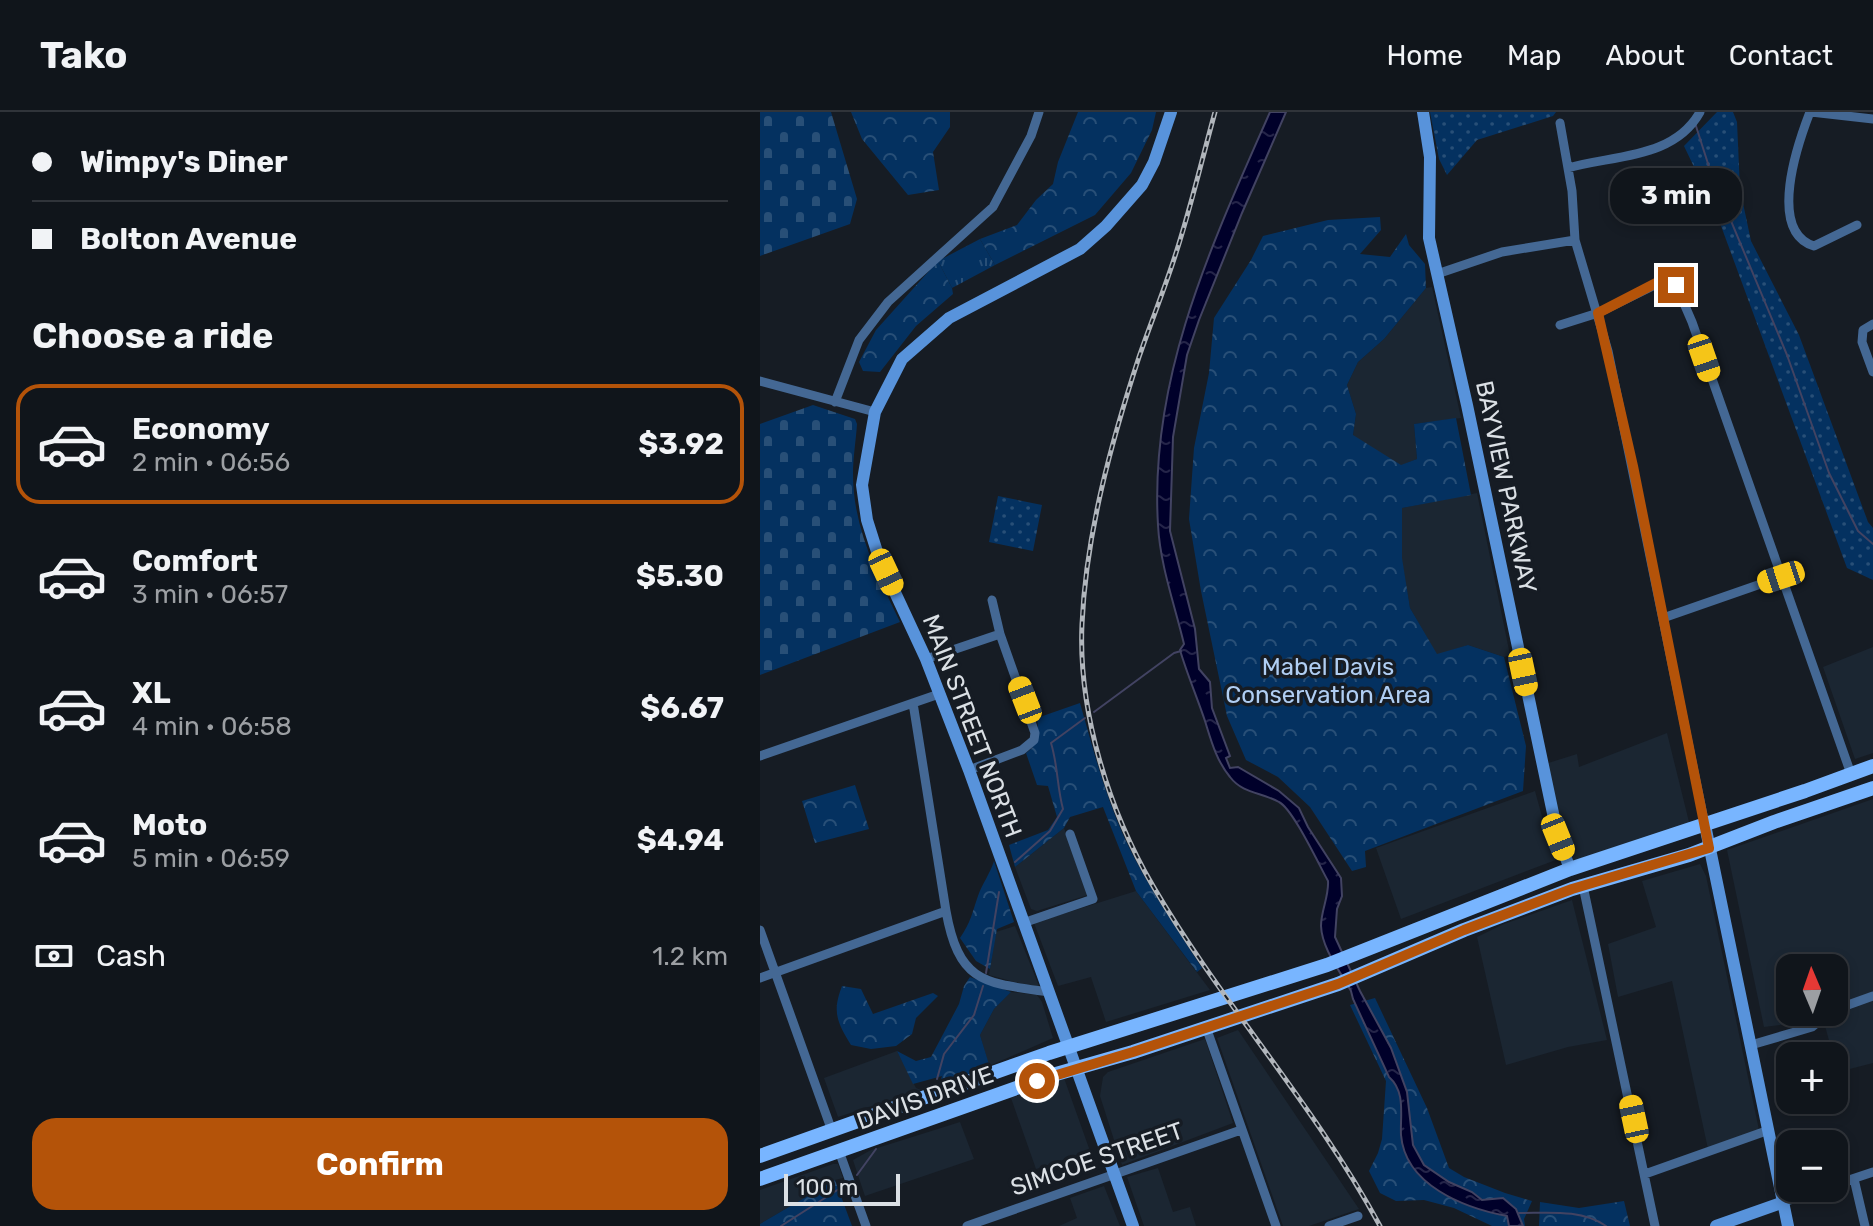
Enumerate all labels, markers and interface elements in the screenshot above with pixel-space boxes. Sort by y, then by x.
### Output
text: Tako [40,32,128,78]
text: Home [1386,39,1463,72]
text: Map [1507,39,1561,72]
text: About [1605,39,1685,72]
text: Contact [1729,39,1833,72]
text: Wimpy's Diner [80,144,288,180]
callout: 3 min [1610,169,1742,225]
text: 3 min [1641,180,1711,211]
text: Bolton Avenue [80,221,297,257]
route end [1658,267,1694,303]
text: Choose a ride [32,314,273,357]
car [1685,331,1723,385]
street label: BAYVIEW PARKWAY [1470,378,1542,596]
icon: car [36,408,108,480]
text: Economy [132,411,270,447]
text: $3.92 [638,426,724,462]
text: 2 min · 06:56 [132,447,290,478]
icon: car [36,540,108,612]
text: Comfort [132,543,258,579]
car [865,545,907,599]
text: $5.30 [636,558,724,594]
car [1754,558,1808,596]
text: 3 min · 06:57 [132,579,288,610]
street label: MAIN STREET NORTH [917,611,1027,841]
car [1506,646,1540,698]
park label: Mabel Davis Conservation Area [1225,653,1431,709]
icon: car [36,672,108,744]
car [1005,673,1045,727]
text: XL [132,675,171,711]
text: $6.67 [640,690,724,726]
text: 4 min · 06:58 [132,711,292,742]
icon: car [36,804,108,876]
text: Moto [132,807,207,843]
car [1538,810,1578,864]
text: $4.94 [637,822,724,858]
text: 5 min · 06:59 [132,843,290,874]
icon: cash [32,934,76,978]
text: Cash [96,938,166,974]
text: 1.2 km [652,941,728,972]
north arrow [1776,954,1848,1026]
map controls [1776,954,1848,1202]
button: + [1776,1042,1848,1114]
street label: DAVIS DRIVE [853,1060,997,1136]
route start [1019,1063,1055,1099]
car [1617,1093,1651,1145]
street label: SIMCOE STREET [1007,1116,1187,1202]
button: Confirm [32,1118,728,1210]
button: − [1776,1130,1848,1202]
scale bar [784,1170,900,1206]
text: 100 m [796,1174,858,1201]

